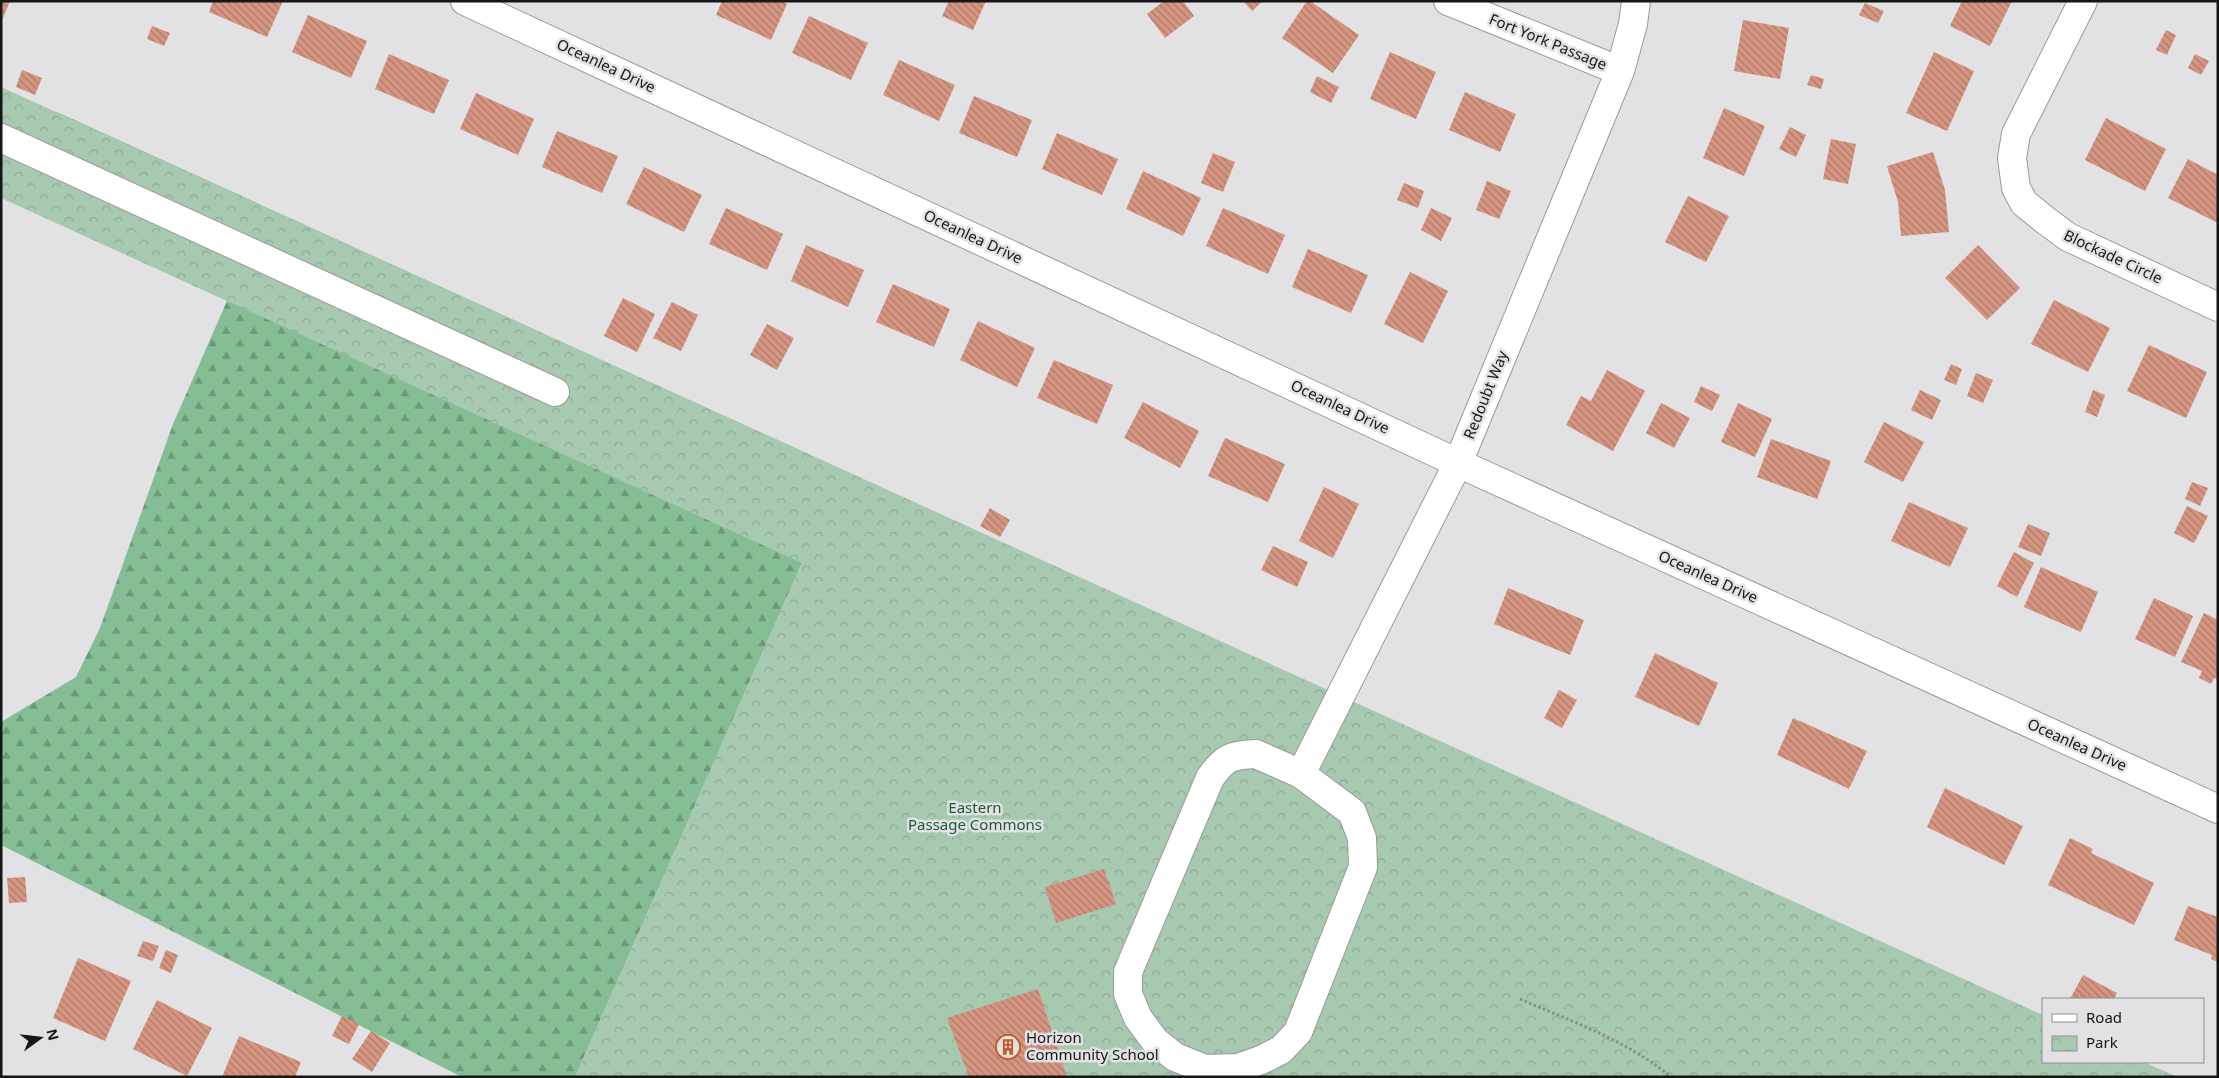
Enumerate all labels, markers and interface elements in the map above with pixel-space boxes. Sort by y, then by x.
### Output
street label: Fort York Passage [1487,8,1610,74]
street label: Oceanlea Drive [554,33,659,97]
street label: Oceanlea Drive [921,204,1026,268]
street label: Blockade Circle [2061,224,2166,288]
street label: Redoubt Way [1458,347,1512,442]
street label: Oceanlea Drive [1288,374,1393,438]
street label: Oceanlea Drive [1656,545,1761,607]
street label: Oceanlea Drive [2025,713,2130,775]
park label: Eastern Passage Commons [908,797,1042,834]
legend [2042,998,2204,1063]
text: Road [2086,1007,2122,1027]
north arrow [15,1013,65,1063]
text: N [42,1027,64,1042]
place label: Horizon Community School [1026,1027,1159,1064]
text: Park [2086,1032,2118,1052]
building icon: Horizon Community School [995,1034,1021,1060]

